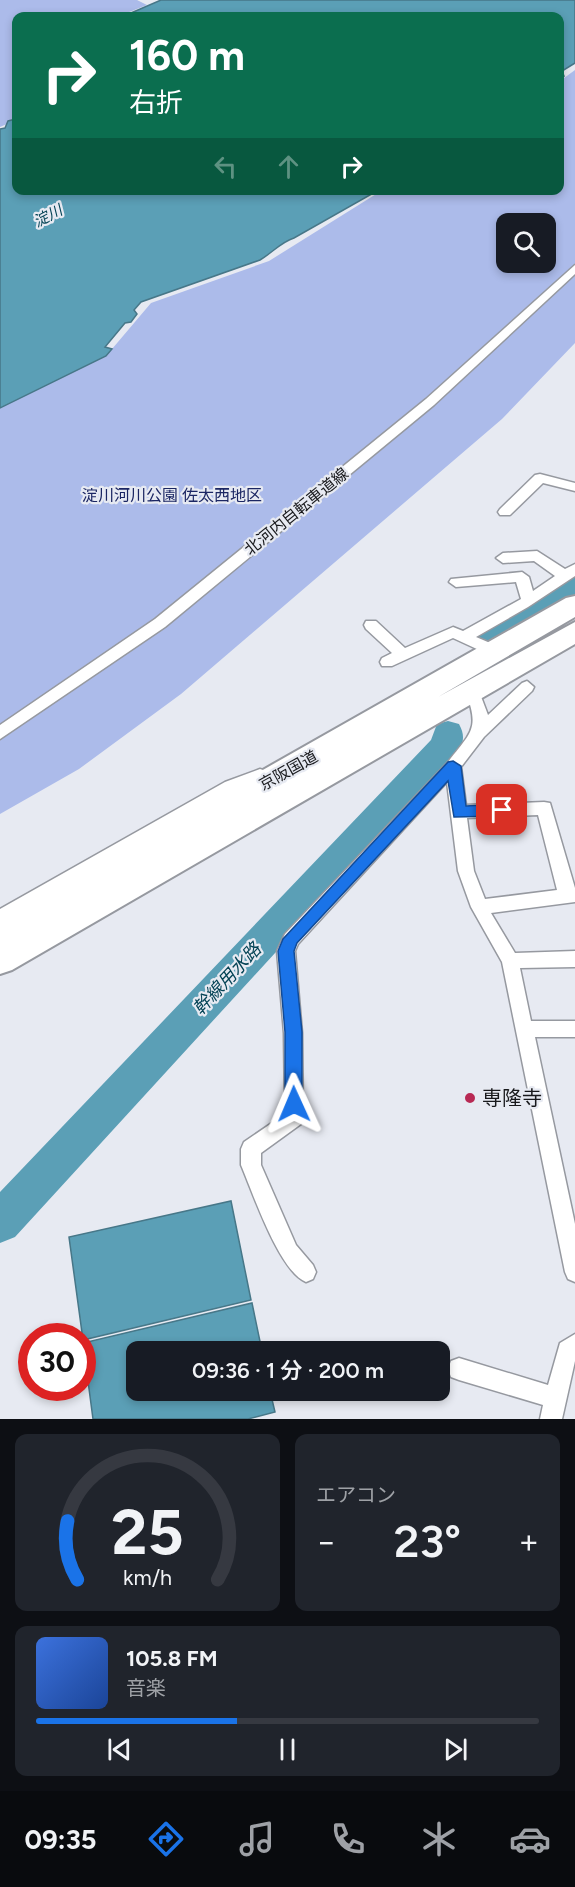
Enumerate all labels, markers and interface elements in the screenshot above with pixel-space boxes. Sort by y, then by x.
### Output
text: 160 m [129,30,245,81]
icon: right [30,36,108,114]
text: 右折 [129,86,183,119]
icon: left [209,150,242,183]
icon: ahead [272,150,305,183]
icon: right [335,150,368,183]
water label: 淀川 [31,200,67,231]
map controls [496,213,556,273]
button: search [496,213,556,273]
street label: 北河内自転車道線 [241,464,352,559]
park label: 淀川河川公園 佐太西地区 [82,486,262,505]
street label: 京阪国道 [256,747,321,794]
pin [476,784,527,835]
icon: arrive [485,793,518,826]
water label: 幹線用水路 [188,937,267,1019]
position arrow [262,1072,326,1136]
place label: 専隆寺 [482,1086,542,1110]
marker: 専隆寺 [463,1091,477,1105]
speed limit sign: 30 [18,1323,96,1401]
text: 09:36 · 1 分 · 200 m [192,1357,384,1384]
text: エアコン [316,1483,396,1507]
text: 25 [111,1495,184,1570]
text: 23° [394,1514,461,1568]
text: − [316,1522,337,1561]
text: + [518,1522,539,1561]
text: km/h [123,1565,172,1590]
text: 105.8 FM [126,1645,218,1672]
text: 音楽 [126,1676,166,1700]
icon: previous [103,1733,136,1766]
icon: pause [271,1733,304,1766]
icon: next [439,1733,472,1766]
icon: directions [145,1818,187,1860]
icon: music [236,1818,278,1860]
icon: phone [327,1818,369,1860]
icon: climate [418,1818,460,1860]
icon: car [509,1818,551,1860]
text: 09:35 [24,1823,96,1856]

